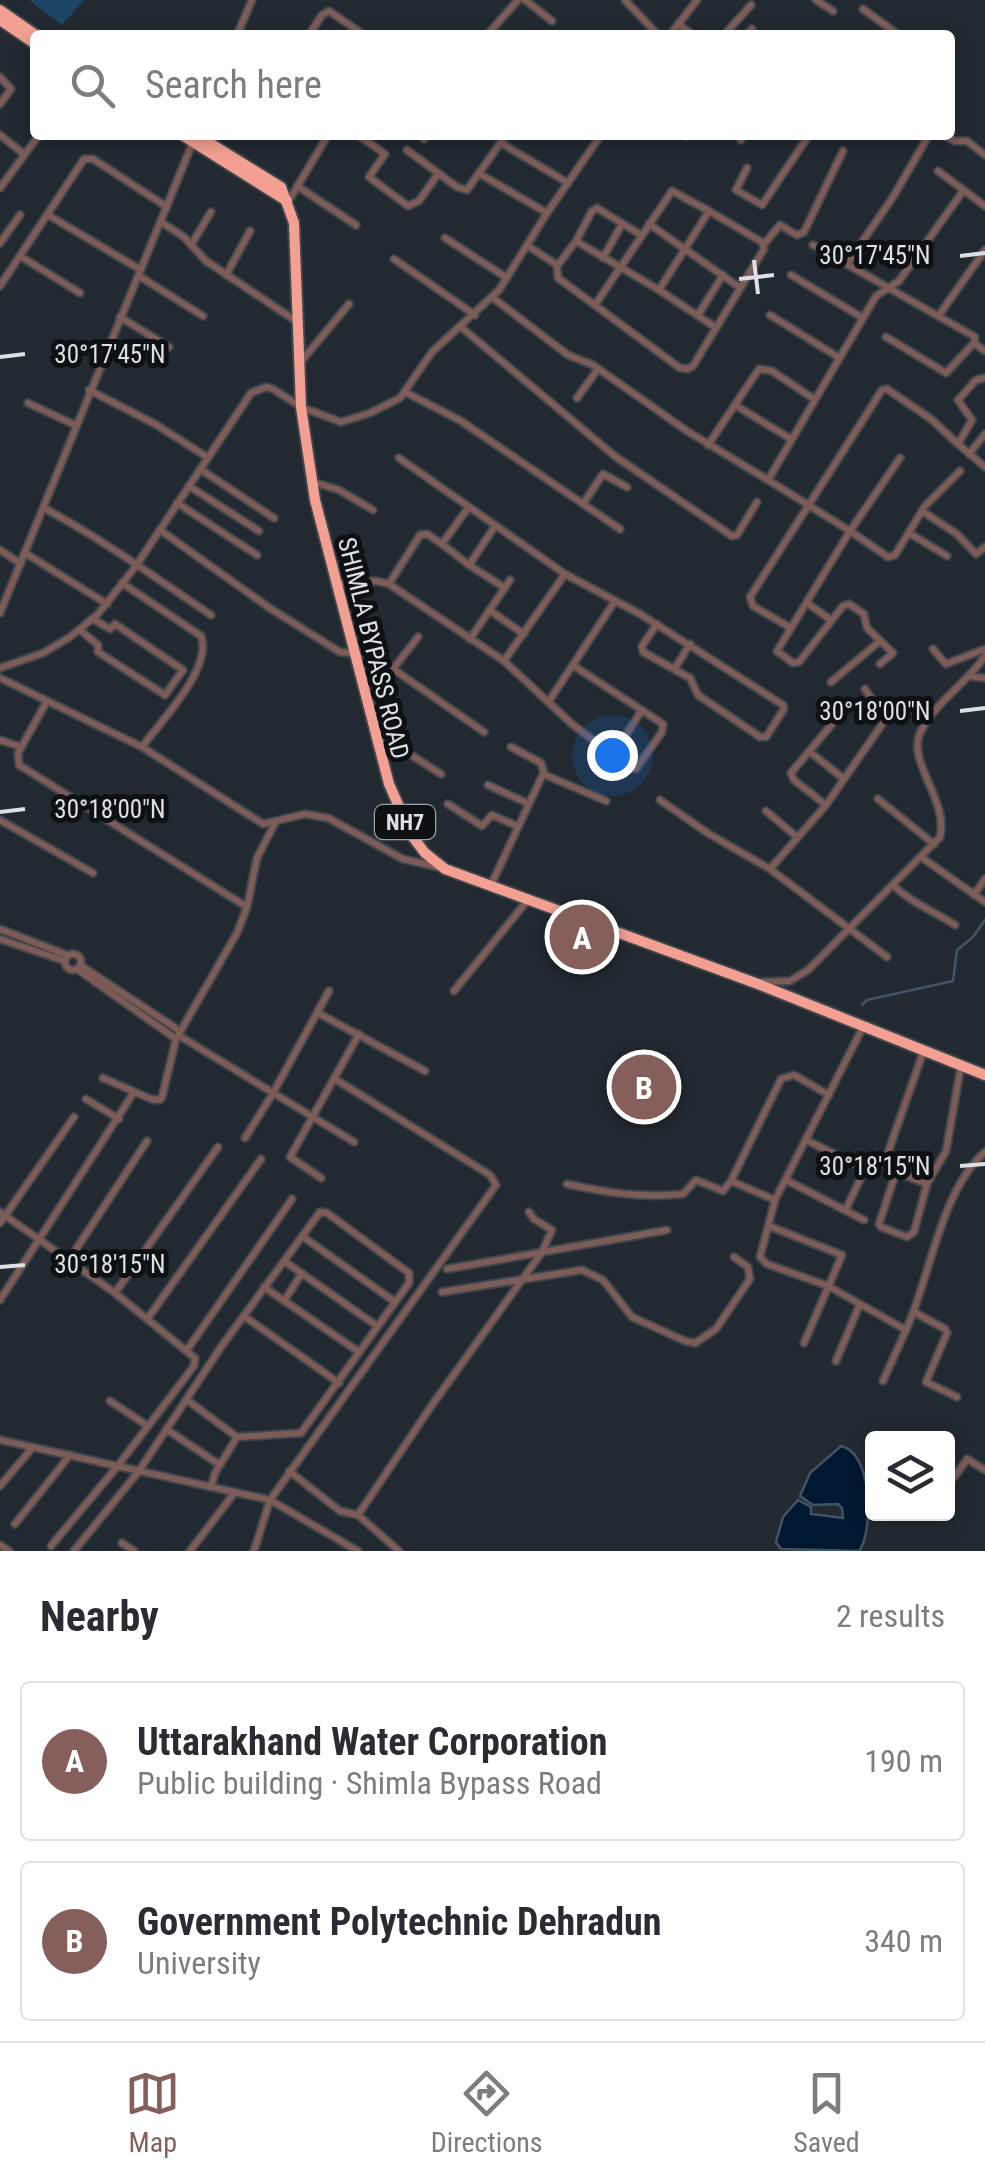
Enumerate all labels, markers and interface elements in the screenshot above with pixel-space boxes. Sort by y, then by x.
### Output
search box [30,30,955,140]
icon: search [65,58,120,113]
text: Search here [145,63,322,107]
text: 30°17'45"N [819,241,931,270]
text: 30°17'45"N [54,340,166,369]
street label: SHIMLA BYPASS ROAD [332,535,415,762]
text: 30°18'00"N [819,697,931,726]
your location [587,730,638,781]
text: 30°18'00"N [54,795,166,824]
road number: NH7 [375,805,435,839]
pin: A [550,900,614,974]
pin: B [612,1050,676,1124]
text: 30°18'15"N [819,1152,931,1181]
text: 30°18'15"N [54,1250,166,1279]
map controls [865,1431,955,1521]
button: layers [865,1431,955,1521]
text: Nearby [40,1592,159,1641]
text: 2 results [836,1597,945,1635]
text: Uttarakhand Water Corporation [137,1720,607,1764]
text: A [65,1742,84,1780]
text: 190 m [864,1742,943,1780]
text: Public building · Shimla Bypass Road [137,1764,602,1802]
text: Government Polytechnic Dehradun [137,1900,661,1944]
text: B [66,1922,83,1960]
text: 340 m [864,1922,943,1960]
text: University [137,1944,261,1982]
tab: Map [125,2066,180,2159]
tab: Directions [431,2066,543,2159]
tab: Saved [793,2066,860,2159]

